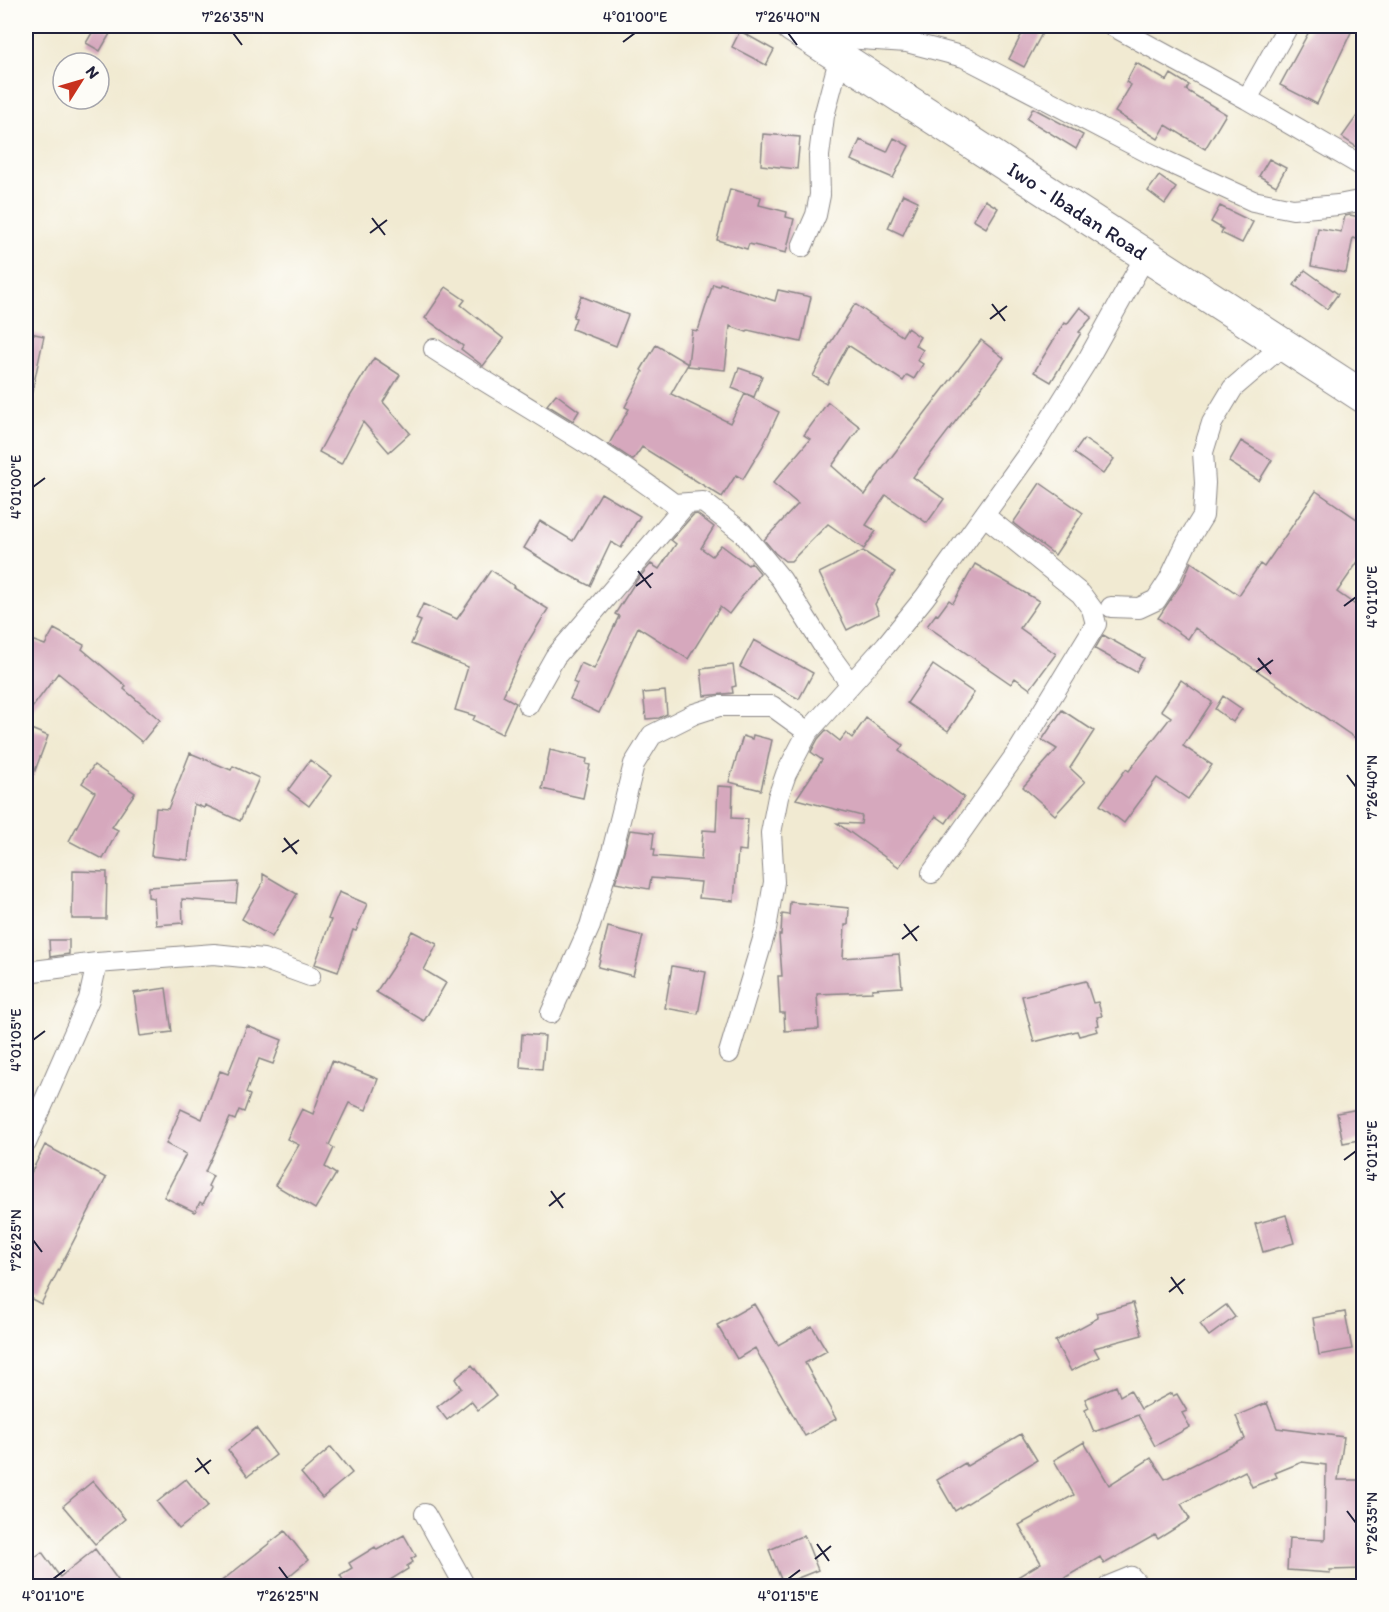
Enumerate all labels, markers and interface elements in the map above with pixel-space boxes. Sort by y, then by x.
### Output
text: 7°26'35"N [202,8,264,26]
text: 4°01'00"E [603,8,667,26]
text: 7°26'40"N [756,8,820,26]
north arrow [51,51,111,111]
text: N [82,62,103,82]
street label: Iwo - Ibadan Road [1003,156,1152,265]
text: 4°01'00"E [7,455,25,519]
text: 4°01'10"E [1363,566,1381,628]
text: 7°26'40"N [1363,755,1381,819]
text: 4°01'05"E [7,1008,25,1072]
text: 4°01'15"E [1363,1120,1381,1182]
text: 7°26'25"N [7,1209,25,1271]
text: 7°26'35"N [1363,1492,1381,1554]
text: 4°01'10"E [22,1587,84,1605]
text: 7°26'25"N [257,1587,319,1605]
text: 4°01'15"E [757,1587,819,1605]

